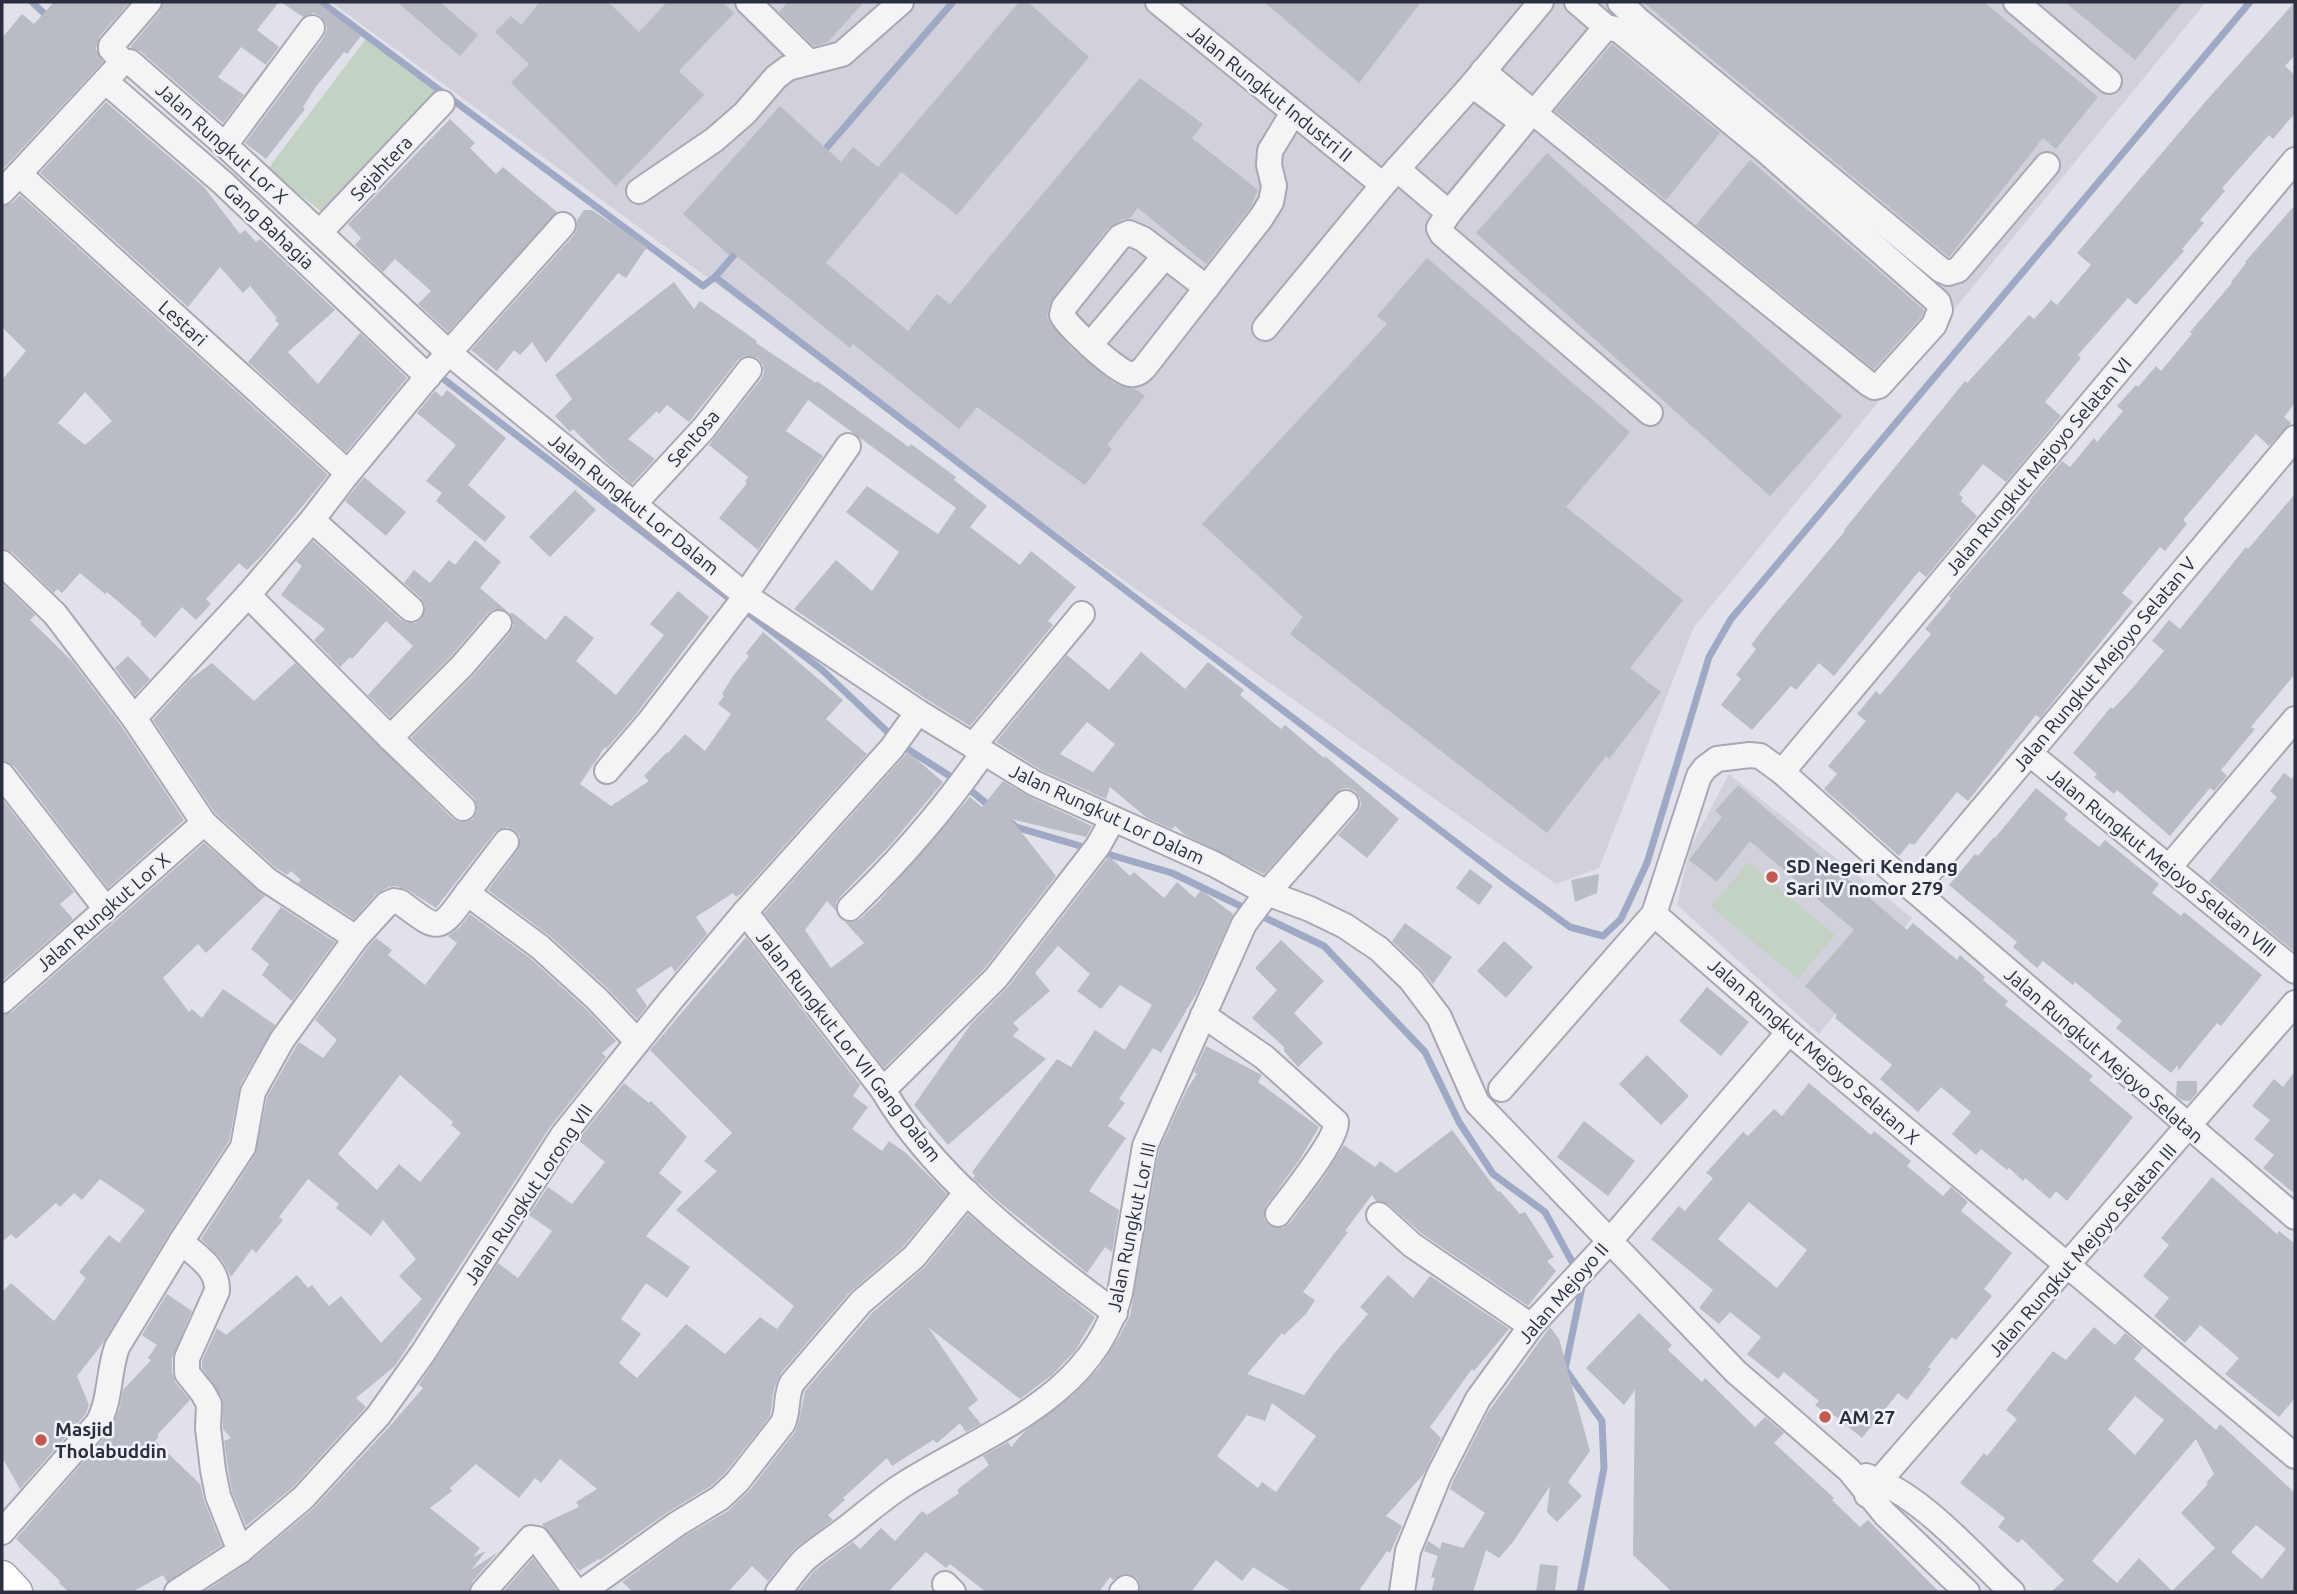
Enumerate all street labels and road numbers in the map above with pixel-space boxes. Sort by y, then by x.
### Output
street label: Jalan Rungkut Industri II [1183,20,1357,166]
street label: Jalan Rungkut Lor X [152,78,293,208]
street label: Sejahtera [345,131,417,205]
street label: Gang Bahagia [219,178,319,274]
street label: Lestari [154,296,212,350]
street label: Jalan Rungkut Mejoyo Selatan VI [1940,353,2136,579]
street label: Sentosa [662,405,724,471]
street label: Jalan Rungkut Lor Dalam [545,429,723,579]
street label: Jalan Rungkut Mejoyo Selatan V [2008,552,2200,776]
street label: Jalan Rungkut Lor Dalam [1006,759,1208,869]
street label: Jalan Rungkut Mejoyo Selatan VIII [2043,763,2281,961]
street label: Jalan Rungkut Lor X [32,848,175,976]
street label: Jalan Rungkut Lor VII Gang Dalam [752,926,946,1166]
street label: Jalan Rungkut Mejoyo Selatan X [1704,953,1924,1149]
street label: Jalan Rungkut Mejoyo Selatan [2000,963,2208,1147]
street label: Jalan Rungkut Lorong VII [459,1100,597,1288]
street label: Jalan Rungkut Mejoyo Selatan III [1983,1139,2181,1361]
street label: Jalan Rungkut Lor III [1102,1140,1160,1314]
street label: Jalan Mejoyo II [1513,1238,1613,1348]

